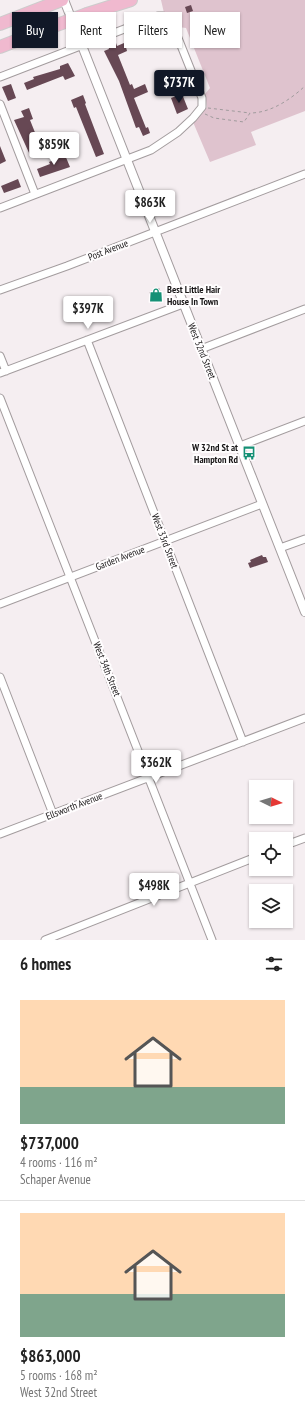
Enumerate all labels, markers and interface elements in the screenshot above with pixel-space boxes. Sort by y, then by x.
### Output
chip: Buy [12,12,58,48]
chip: Rent [66,12,116,48]
chip: Filters [124,12,182,48]
chip: New [190,12,240,48]
pin: $737K [151,70,207,104]
text: $737K [163,74,195,91]
pin: $859K [26,132,82,166]
text: $859K [38,136,70,153]
pin: $863K [122,190,178,224]
text: $863K [134,194,166,211]
street label: Post Avenue [86,236,130,264]
place label: Best Little Hair House In Town [167,283,220,308]
shop icon: Best Little Hair House In Town [148,287,164,303]
pin: $397K [60,296,116,330]
text: $397K [72,300,104,317]
street label: West 32nd Street [185,321,219,381]
place label: W 32nd St at Hampton Rd [191,441,239,466]
bus stop icon: W 32nd St at Hampton Rd [241,445,257,461]
street label: West 33rd Street [149,512,181,570]
street label: Garden Avenue [94,543,146,573]
street label: West 34th Street [90,640,124,698]
pin: $362K [128,750,184,784]
text: $362K [140,754,172,771]
north arrow [249,780,293,824]
map controls [249,780,293,928]
street label: Ellsworth Avenue [44,789,104,823]
button: locate [249,832,293,876]
pin: $498K [126,873,182,907]
text: $498K [138,877,170,894]
button: layers [249,884,293,928]
text: 6 homes [20,953,71,975]
icon: filters [263,953,285,975]
icon: home [117,1026,189,1098]
text: $737,000 [20,1132,79,1154]
text: 4 rooms · 116 m² [20,1154,98,1171]
text: Schaper Avenue [20,1171,91,1188]
icon: home [117,1239,189,1311]
text: $863,000 [20,1345,81,1367]
text: 5 rooms · 168 m² [20,1367,98,1384]
text: West 32nd Street [20,1384,97,1401]

